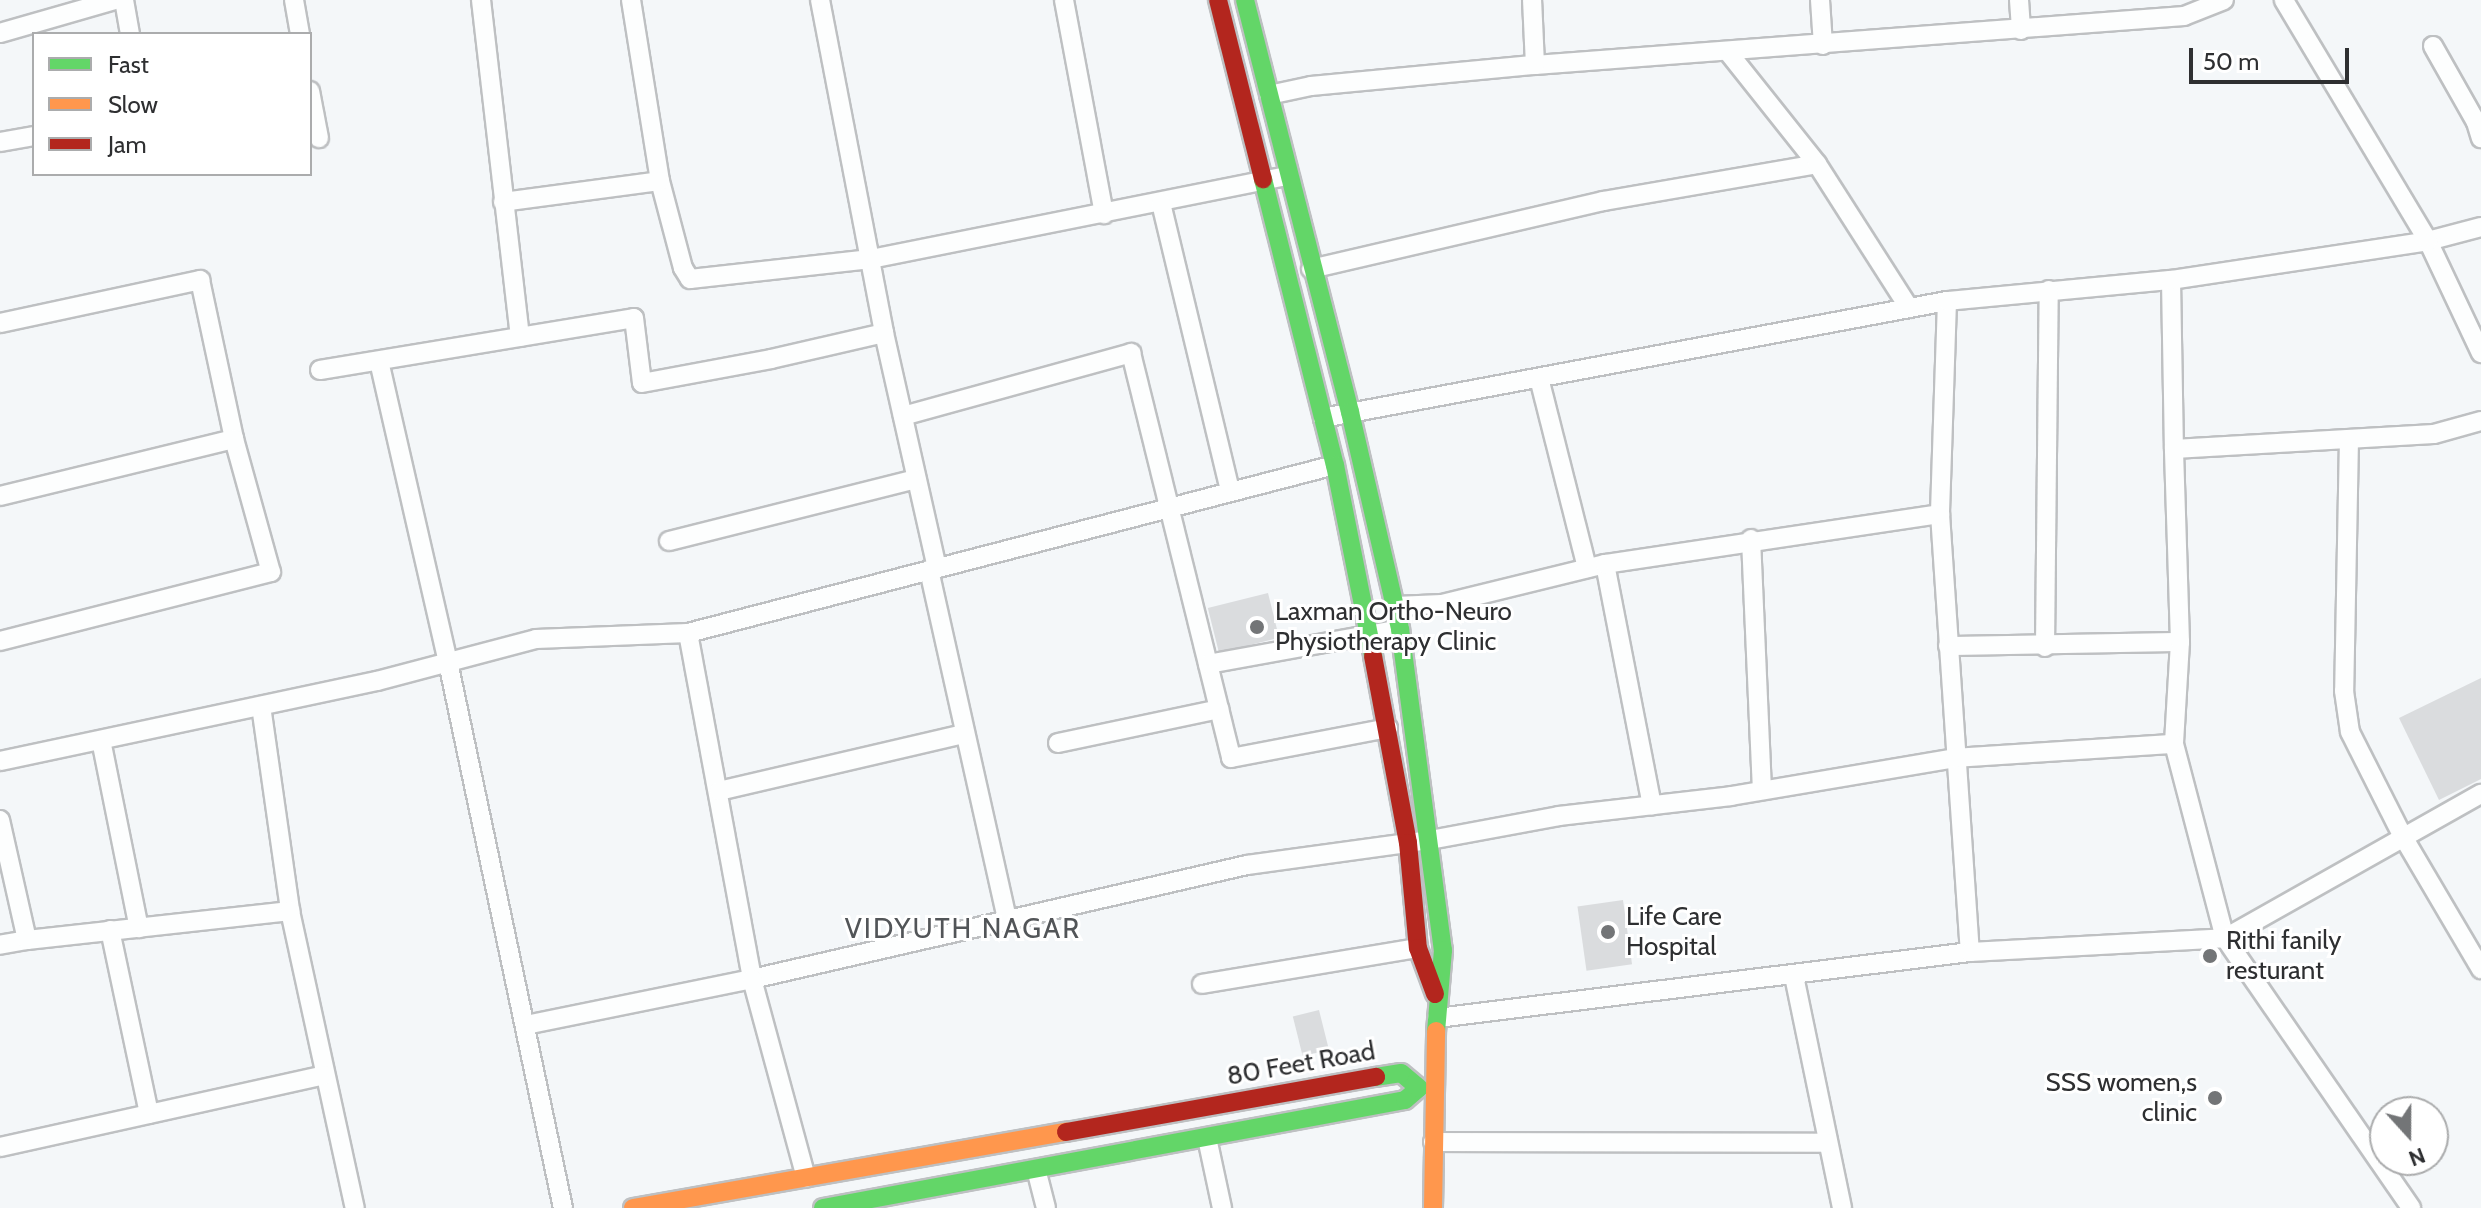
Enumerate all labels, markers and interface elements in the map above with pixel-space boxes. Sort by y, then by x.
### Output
legend [32,32,312,176]
scale bar [2193,32,2353,82]
text: 50 m [2203,47,2259,76]
text: Fast [108,50,149,79]
text: Slow [108,90,158,119]
text: Jam [108,130,146,159]
place label: Laxman Ortho-Neuro Physiotherapy Clinic [1275,596,1512,658]
marker: Laxman Ortho-Neuro Physiotherapy Clinic [1246,616,1268,638]
place label: Life Care Hospital [1626,901,1722,962]
district label: VIDYUTH NAGAR [845,911,1081,945]
marker: Life Care Hospital [1597,921,1619,943]
place label: Rithi fanily resturant [2226,925,2341,986]
marker: Rithi fanily resturant [2201,947,2219,965]
street label: 80 Feet Road [1225,1036,1377,1092]
place label: SSS women,s clinic [2046,1067,2197,1128]
marker: SSS women,s clinic [2204,1087,2226,1109]
north arrow [2369,1096,2449,1176]
text: N [2405,1142,2429,1172]

